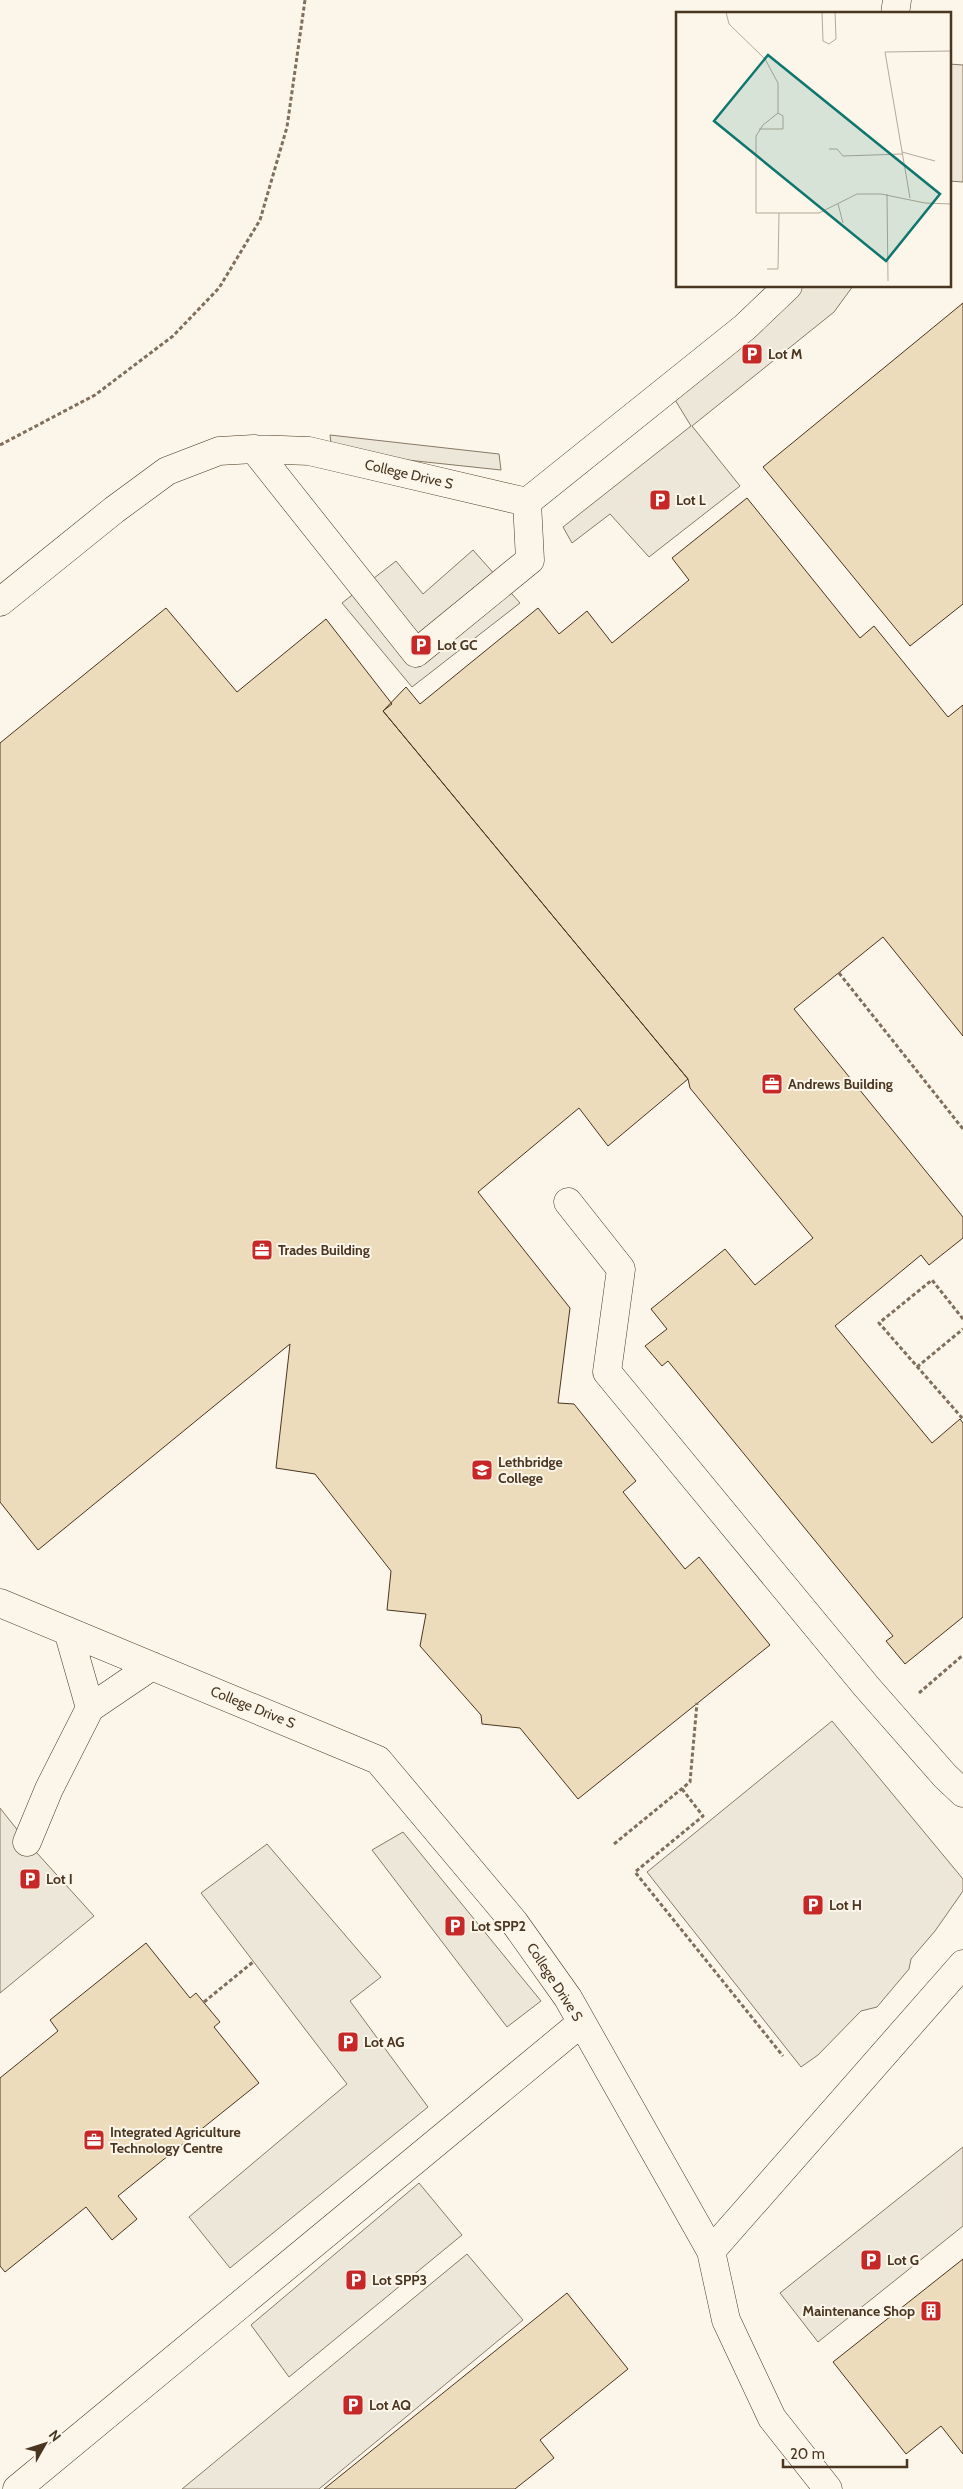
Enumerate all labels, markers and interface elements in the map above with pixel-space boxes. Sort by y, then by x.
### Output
inset map [676,12,950,288]
parking icon: Lot M [740,342,764,366]
place label: Lot M [768,345,803,363]
street label: College Drive S [363,455,455,493]
parking icon: Lot L [648,488,672,512]
place label: Lot L [676,491,706,509]
parking icon: Lot GC [409,633,433,657]
place label: Lot GC [437,636,478,654]
office icon: Andrews Building [760,1072,784,1096]
place label: Andrews Building [788,1075,893,1093]
office icon: Trades Building [250,1238,274,1262]
place label: Trades Building [278,1241,370,1259]
place label: Lethbridge College [498,1453,563,1487]
school or university icon: Lethbridge College [470,1458,494,1482]
street label: College Drive S [208,1682,298,1732]
parking icon: Lot I [18,1867,42,1891]
place label: Lot I [46,1870,73,1888]
parking icon: Lot H [801,1893,825,1917]
place label: Lot H [829,1896,862,1914]
parking icon: Lot SPP2 [443,1914,467,1938]
place label: Lot SPP2 [471,1917,526,1935]
street label: College Drive S [523,1939,587,2025]
parking icon: Lot AG [336,2030,360,2054]
place label: Lot AG [364,2033,405,2051]
place label: Integrated Agriculture Technology Centre [110,2123,241,2157]
office icon: Integrated Agriculture Technology Centre [82,2128,106,2152]
parking icon: Lot G [859,2248,883,2272]
place label: Lot G [887,2251,919,2269]
parking icon: Lot SPP3 [344,2268,368,2292]
place label: Lot SPP3 [372,2271,427,2289]
building icon: Maintenance Shop [919,2299,943,2323]
place label: Maintenance Shop [803,2302,915,2320]
parking icon: Lot AQ [341,2393,365,2417]
place label: Lot AQ [369,2396,411,2414]
north arrow [20,2419,70,2469]
text: N [45,2426,65,2445]
scale bar [783,2436,907,2468]
text: 20 m [790,2445,825,2463]

